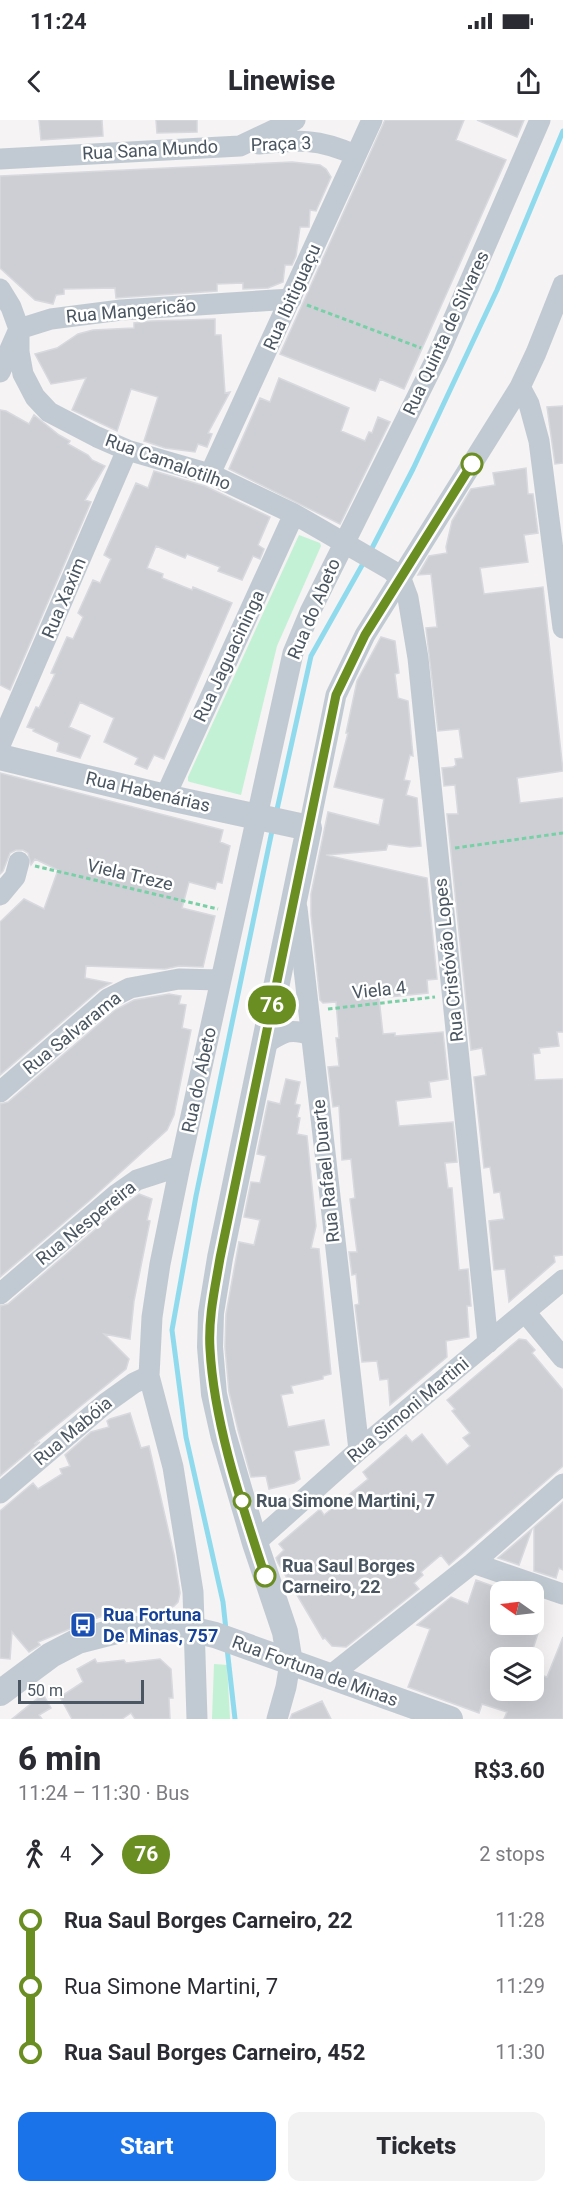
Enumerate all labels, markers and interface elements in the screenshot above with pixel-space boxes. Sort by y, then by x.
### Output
text: 11:24 [30,9,87,34]
icon: back [18,65,51,98]
text: Linewise [228,65,335,97]
icon: share [512,65,545,98]
street label: Praça 3 [250,132,312,155]
street label: Rua Sana Mundo [82,135,218,164]
street label: Rua Ibitiguaçu [259,240,324,353]
street label: Rua Quinta de Silvares [398,247,493,418]
street label: Rua Mangericão [65,294,197,327]
street label: Rua Camalotilho [103,429,234,494]
unlabelled marker [461,453,483,475]
street label: Rua Xaxim [37,554,90,641]
street label: Rua do Abeto [283,555,344,662]
street label: Rua Jaguacininga [189,587,268,725]
street label: Rua Habenárias [84,767,212,816]
street label: Viela Treze [85,854,175,895]
street label: Rua Cristóvão Lopes [429,877,468,1043]
street label: Viela 4 [351,976,407,1003]
line badge: 76 [245,986,299,1024]
street label: Rua Salvarama [19,987,125,1078]
text: 76 [260,993,284,1017]
street label: Rua do Abeto [177,1025,220,1135]
street label: Rua Rafael Duarte [308,1098,343,1244]
street label: Rua Nespereira [32,1176,140,1269]
street label: Rua Simoni Martini [343,1353,473,1466]
street label: Rua Mabóia [29,1392,116,1469]
place label: Rua Simone Martini, 7 [256,1490,435,1511]
marker: Rua Simone Martini, 7 [233,1492,251,1510]
place label: Rua Saul Borges Carneiro, 22 [282,1555,415,1597]
marker: Rua Saul Borges Carneiro, 22 [254,1565,276,1587]
north arrow [490,1581,544,1635]
map controls [490,1581,544,1701]
place label: Rua Fortuna De Minas, 757 [103,1604,218,1646]
bus stop icon: Rua Fortuna De Minas, 757 [68,1610,98,1640]
street label: Rua Fortuna de Minas [229,1631,401,1710]
button: layers [490,1647,544,1701]
scale bar [18,1677,144,1704]
text: 50 m [27,1681,63,1700]
text: 6 min [18,1739,101,1778]
text: R$3.60 [474,1758,545,1783]
text: 11:24 – 11:30 · Bus [18,1781,190,1805]
icon: walk [18,1838,51,1871]
icon: forward [80,1838,113,1871]
text: 4 [60,1842,71,1866]
text: 76 [134,1842,158,1866]
text: 2 stops [479,1842,545,1866]
text: Rua Saul Borges Carneiro, 22 [64,1908,353,1933]
text: 11:28 [495,1908,545,1932]
text: Rua Simone Martini, 7 [64,1974,278,1999]
text: 11:29 [495,1974,545,1998]
text: Rua Saul Borges Carneiro, 452 [64,2040,365,2065]
text: 11:30 [495,2040,545,2064]
button: Start [18,2112,276,2181]
button: Tickets [288,2112,545,2181]

